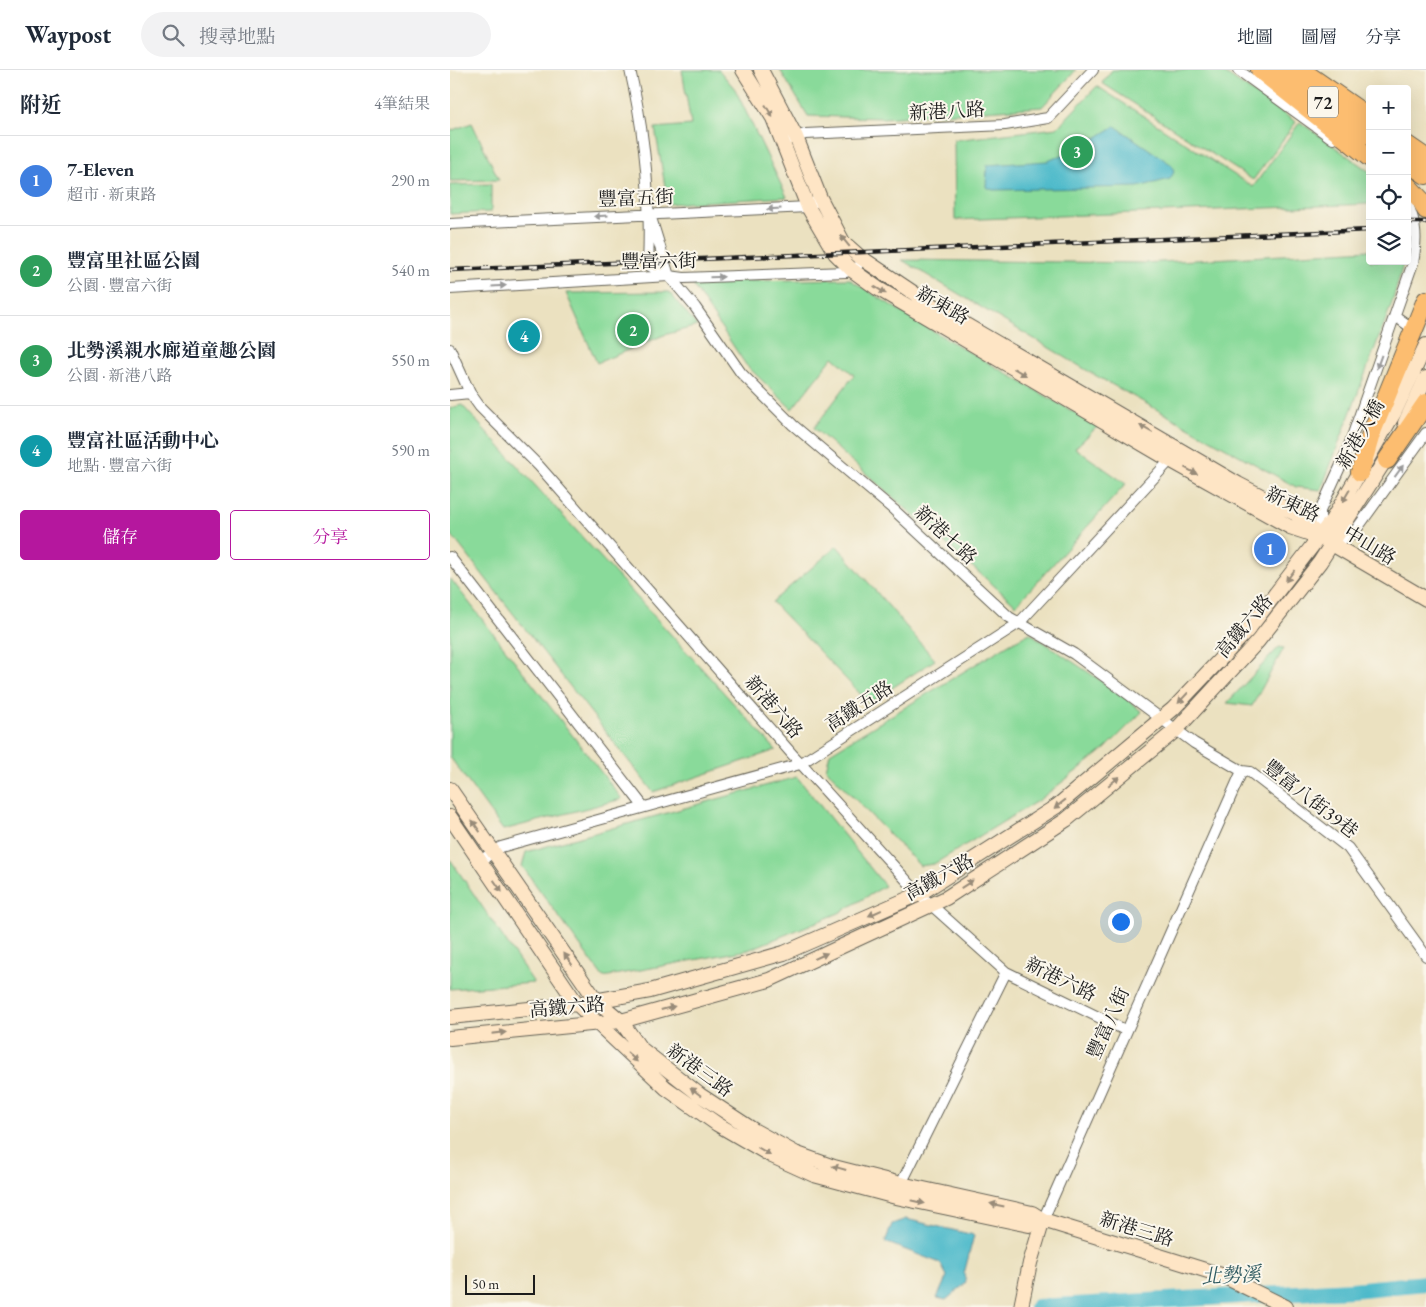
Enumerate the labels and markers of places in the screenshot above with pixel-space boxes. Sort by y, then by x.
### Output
pin: 3 [1061,133,1093,171]
pin: 2 [617,311,649,349]
pin: 4 [508,317,540,355]
pin: 1 [1254,530,1286,568]

